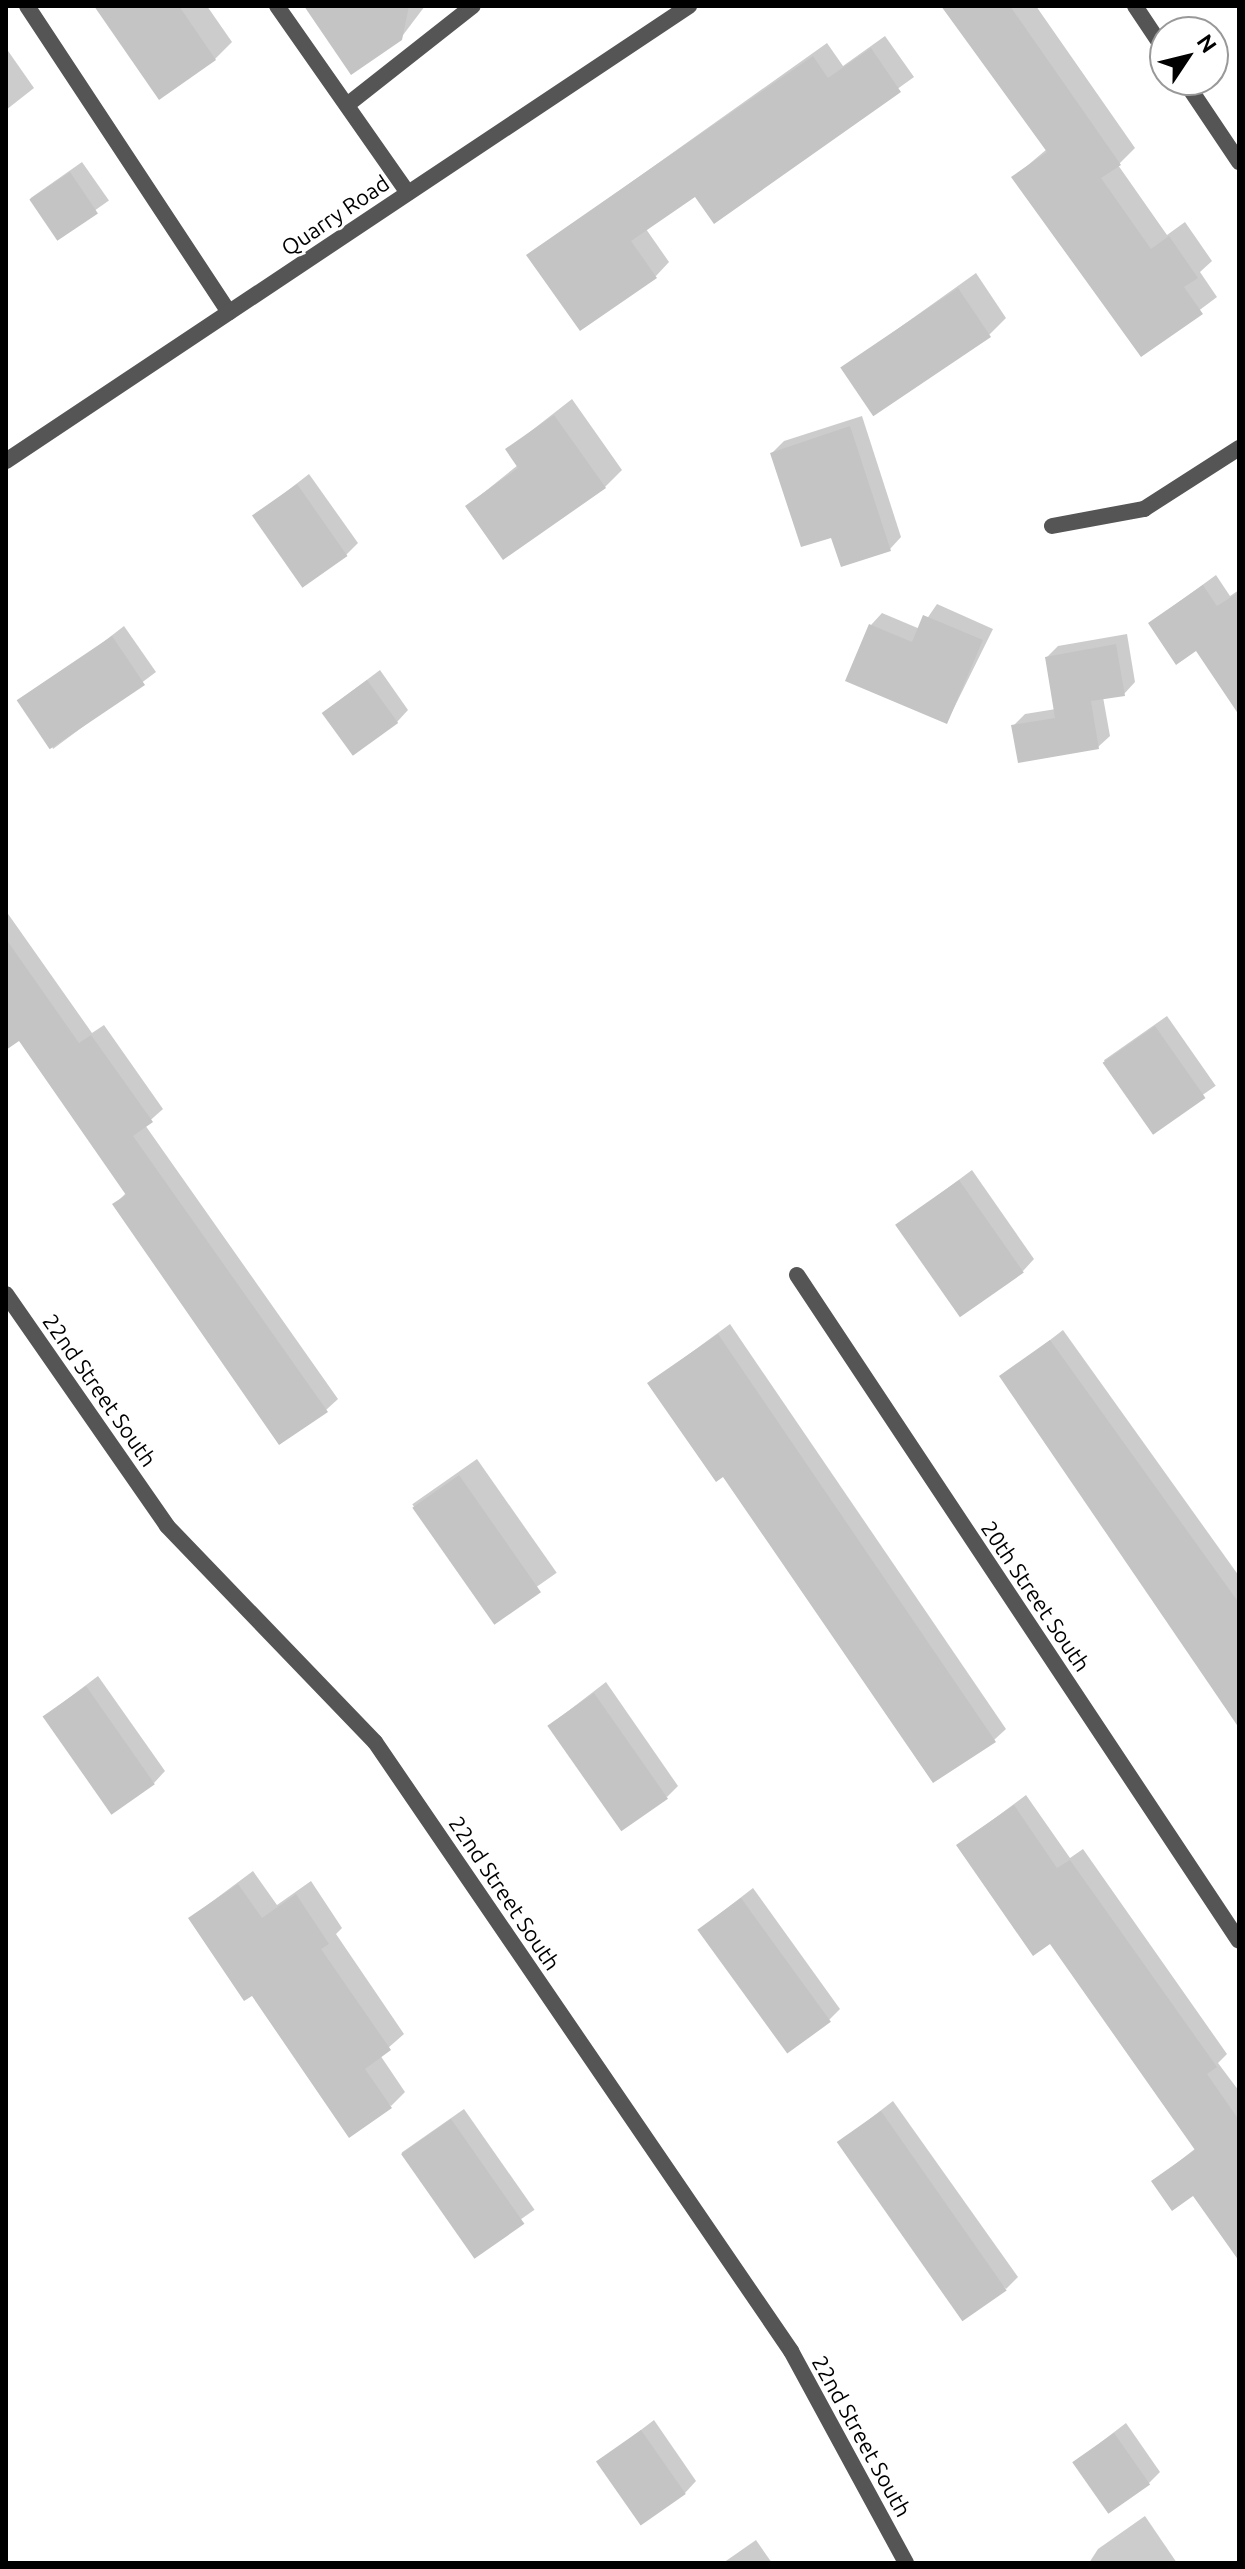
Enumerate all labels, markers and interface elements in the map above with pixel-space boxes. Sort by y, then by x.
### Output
north arrow [1149,16,1229,96]
text: N [1192,29,1222,57]
street label: Quarry Road [276,169,394,261]
street label: 22nd Street South [38,1309,162,1471]
street label: 20th Street South [976,1516,1096,1676]
street label: 22nd Street South [444,1811,566,1975]
street label: 22nd Street South [807,2351,917,2521]

